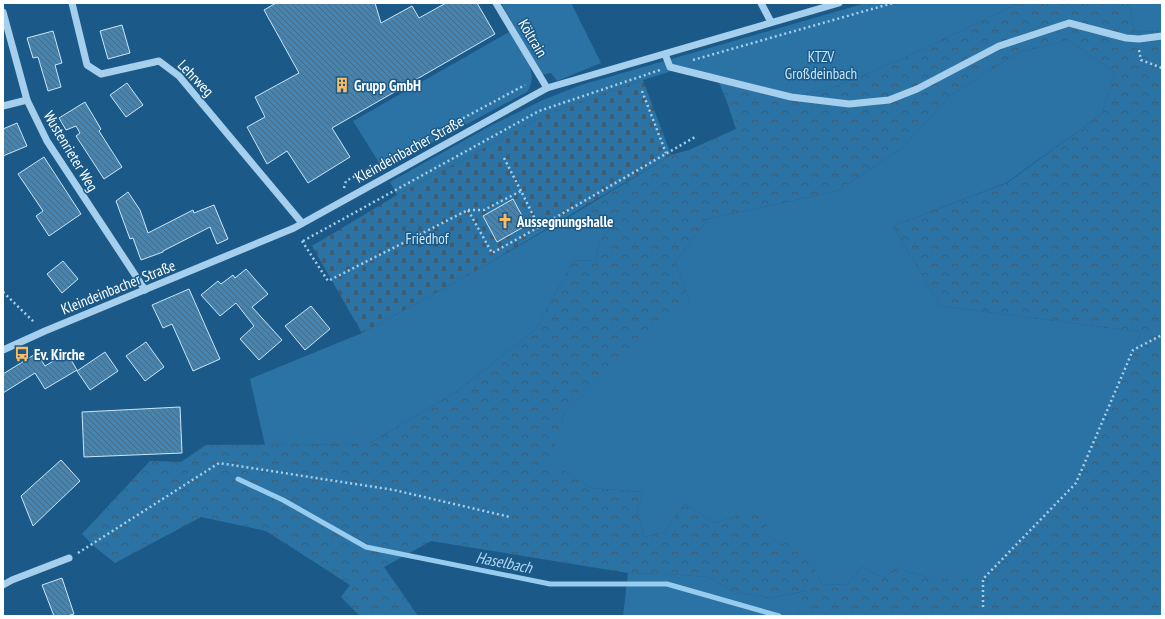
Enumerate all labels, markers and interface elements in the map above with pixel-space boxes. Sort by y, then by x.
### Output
street label: Költrain [514,16,552,60]
park label: KTZV Großdeinbach [785,47,857,83]
street label: Lehrweg [174,56,218,100]
building icon: Grupp GmbH [333,76,351,94]
place label: Grupp GmbH [354,76,421,95]
street label: Wustenrieter Weg [39,107,103,195]
street label: Kleindeinbacher Straße [351,111,467,187]
church icon: Aussegnungshalle [496,212,514,230]
place label: Aussegnungshalle [516,212,613,231]
park label: Friedhof [405,229,450,248]
street label: Kleindeinbacher Straße [58,255,178,319]
bus stop icon: Ev. Kirche [13,345,31,363]
place label: Ev. Kirche [34,345,85,364]
water label: Haselbach [474,547,535,577]

